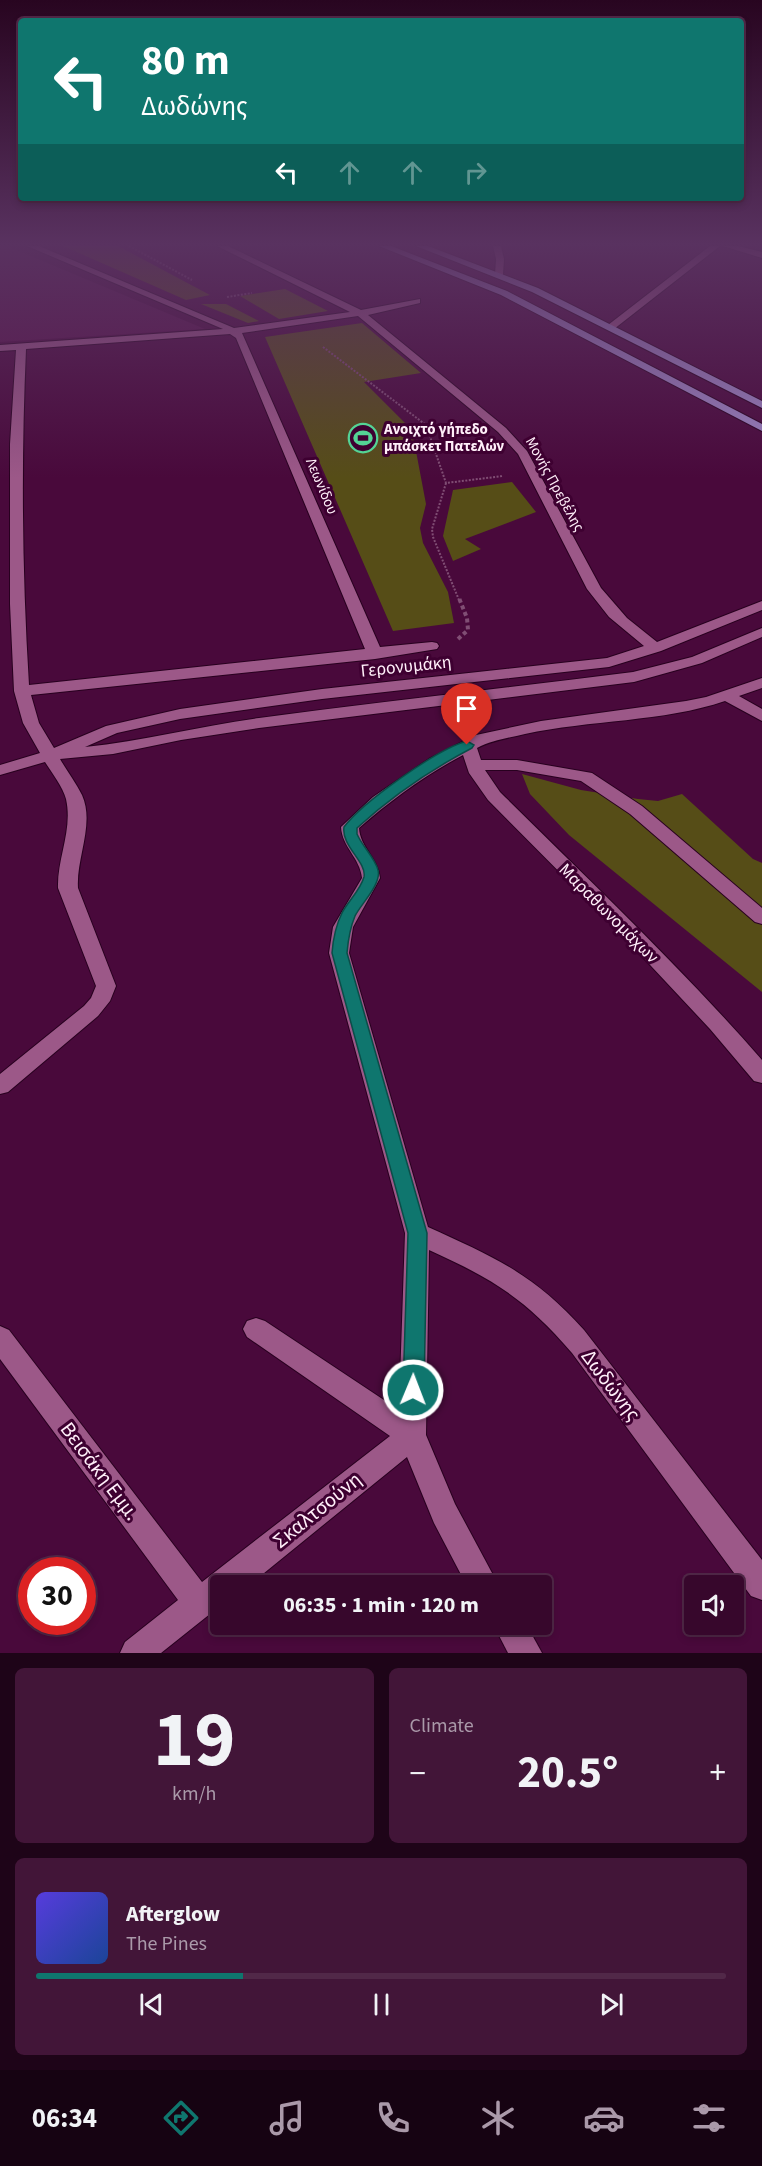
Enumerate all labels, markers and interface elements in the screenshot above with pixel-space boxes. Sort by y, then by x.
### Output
text: 80 m [141,31,230,91]
icon: left [42,42,120,120]
text: Δωδώνης [141,87,248,126]
icon: left [270,156,303,189]
icon: ahead [333,156,366,189]
icon: ahead [396,156,429,189]
icon: right [459,156,492,189]
place label: Ανοιχτό γήπεδο μπάσκετ Πατελών [383,419,504,457]
sports icon: Ανοιχτό γήπεδο μπάσκετ Πατελών [347,422,379,454]
street label: Μονής Πρεβέλης [520,433,589,536]
street label: Λεωνίδου [300,455,343,518]
street label: Γερονυμάκη [359,649,453,684]
pin [441,683,492,745]
icon: arrive [450,692,483,725]
street label: Μαραθωνομάχων [553,858,664,969]
street label: Δωδώνης [574,1343,648,1427]
position arrow [381,1358,445,1422]
street label: Βεισάκη Εμμ. [53,1416,147,1526]
street label: Σκαλτσούνη [266,1465,368,1555]
speed limit sign: 30 [18,1557,96,1635]
map controls [684,1575,744,1635]
button: sound [684,1575,744,1635]
text: 06:35 · 1 min · 120 m [283,1589,479,1621]
text: 19 [153,1685,235,1796]
text: Climate [410,1712,474,1740]
text: 20.5° [517,1741,618,1805]
text: − [410,1750,426,1797]
text: + [710,1750,726,1797]
text: km/h [172,1780,216,1808]
text: Afterglow [126,1898,220,1930]
text: The Pines [126,1930,207,1958]
icon: previous [135,1988,168,2021]
icon: pause [365,1988,398,2021]
icon: next [595,1988,628,2021]
icon: directions [160,2097,202,2139]
icon: music [266,2097,308,2139]
icon: phone [372,2097,414,2139]
icon: climate [477,2097,519,2139]
icon: car [583,2097,625,2139]
icon: filters [688,2097,730,2139]
text: 06:34 [32,2099,97,2138]

